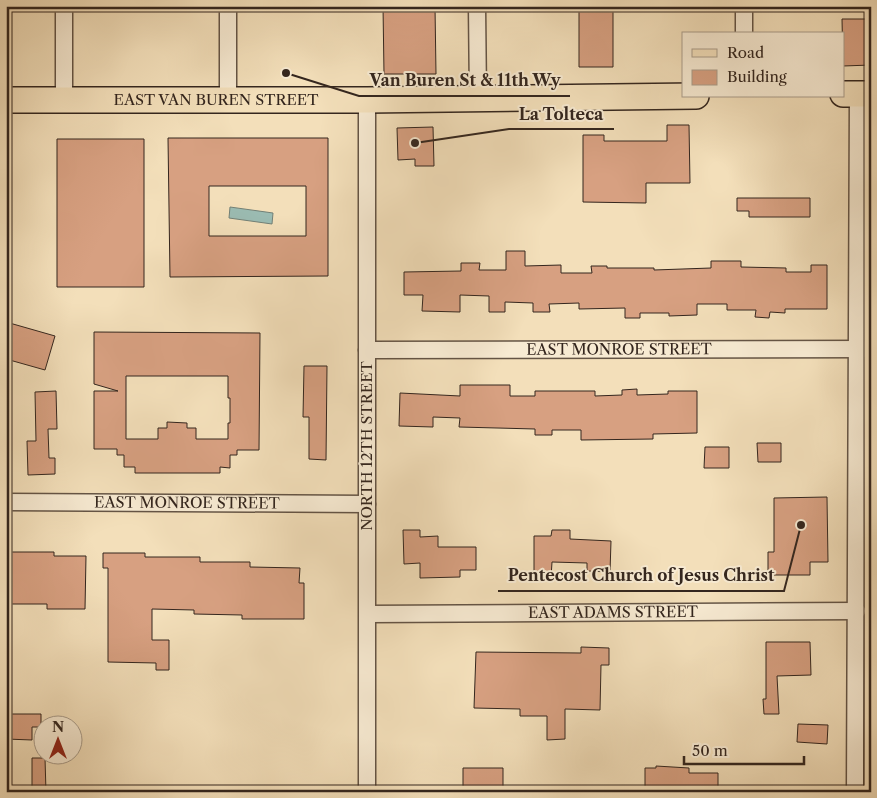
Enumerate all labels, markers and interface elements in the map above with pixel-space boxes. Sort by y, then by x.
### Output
legend [682,32,844,98]
text: Road [727,43,764,62]
callout: Van Buren St & 11th Wy [359,65,570,96]
text: Building [727,67,787,86]
text: Van Buren St & 11th Wy [369,70,562,90]
street label: EAST VAN BUREN STREET [114,90,319,109]
callout: La Tolteca [509,98,614,129]
text: La Tolteca [519,104,604,124]
street label: EAST MONROE STREET [526,339,713,359]
street label: NORTH 12TH STREET [357,361,376,531]
street label: EAST MONROE STREET [94,492,281,513]
callout: Pentecost Church of Jesus Christ [498,560,784,591]
text: Pentecost Church of Jesus Christ [508,565,775,585]
street label: EAST ADAMS STREET [528,602,699,622]
north arrow [32,716,82,766]
text: N [52,718,64,736]
scale bar [684,733,804,765]
text: 50 m [692,741,728,760]

